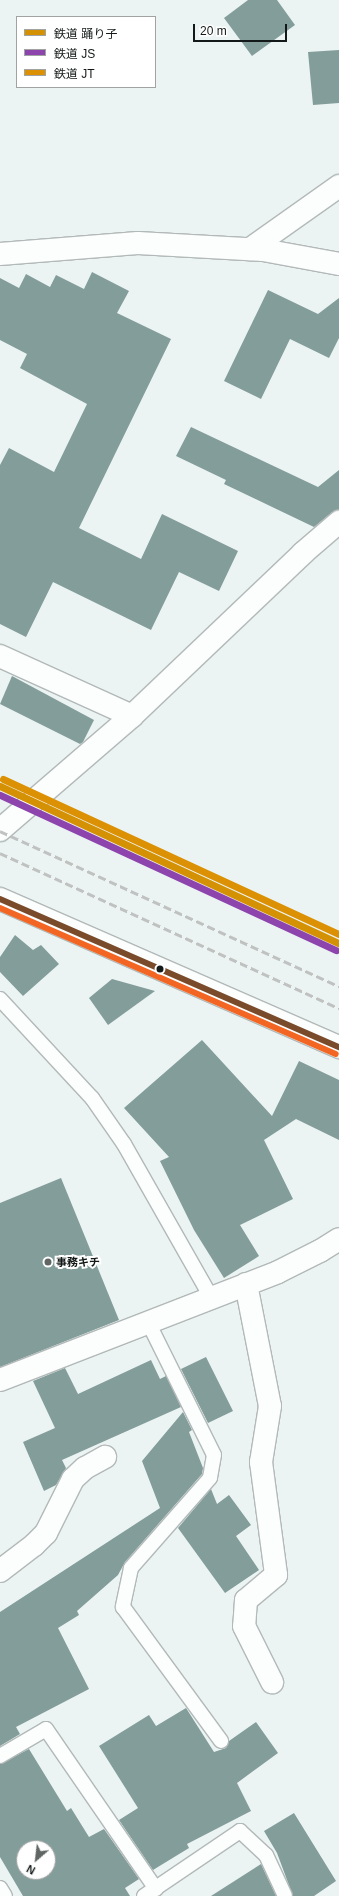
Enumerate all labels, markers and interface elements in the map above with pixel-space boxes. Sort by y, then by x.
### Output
legend [16,16,156,88]
scale bar [195,16,289,42]
text: 20 m [200,24,227,38]
text: 鉄道 踊り子 [54,27,117,41]
text: 鉄道 JS [54,47,95,61]
text: 鉄道 JT [54,67,95,81]
unlabelled marker [155,964,165,974]
place label: 事務キチ [56,1255,100,1269]
marker: 事務キチ [43,1257,53,1267]
north arrow [16,1840,56,1880]
text: N [25,1863,37,1877]

